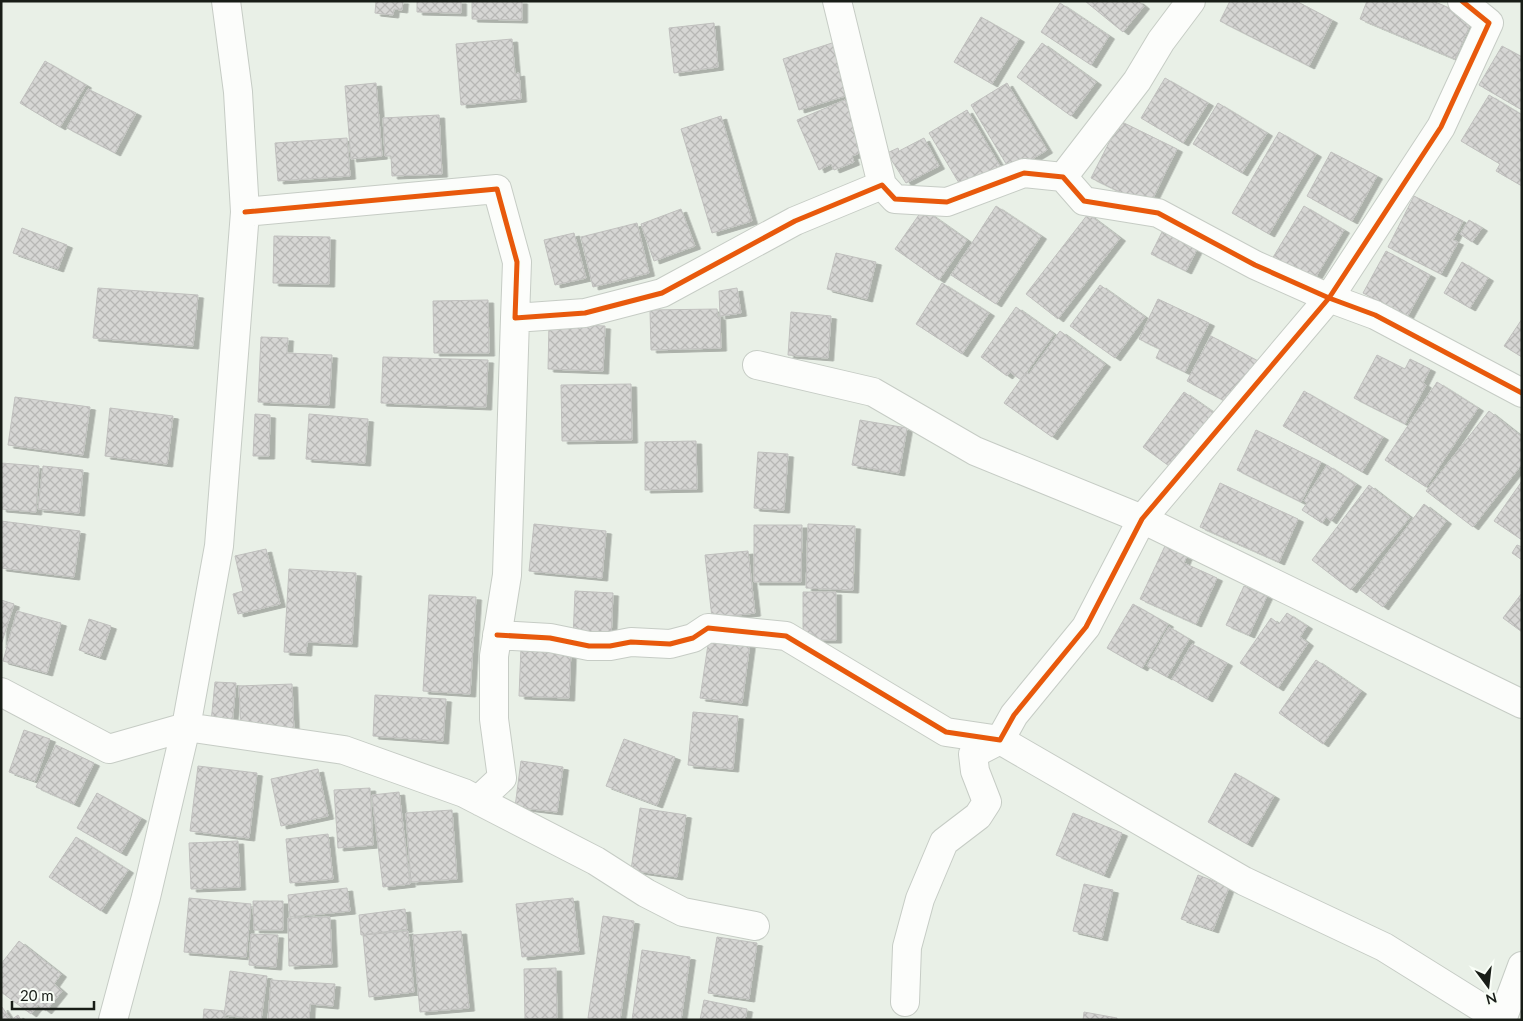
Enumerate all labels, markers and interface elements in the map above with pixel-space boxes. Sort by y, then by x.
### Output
north arrow [1463,961,1513,1011]
scale bar [12,978,95,1010]
text: 20 m [20,986,54,1004]
text: N [1484,989,1499,1009]

